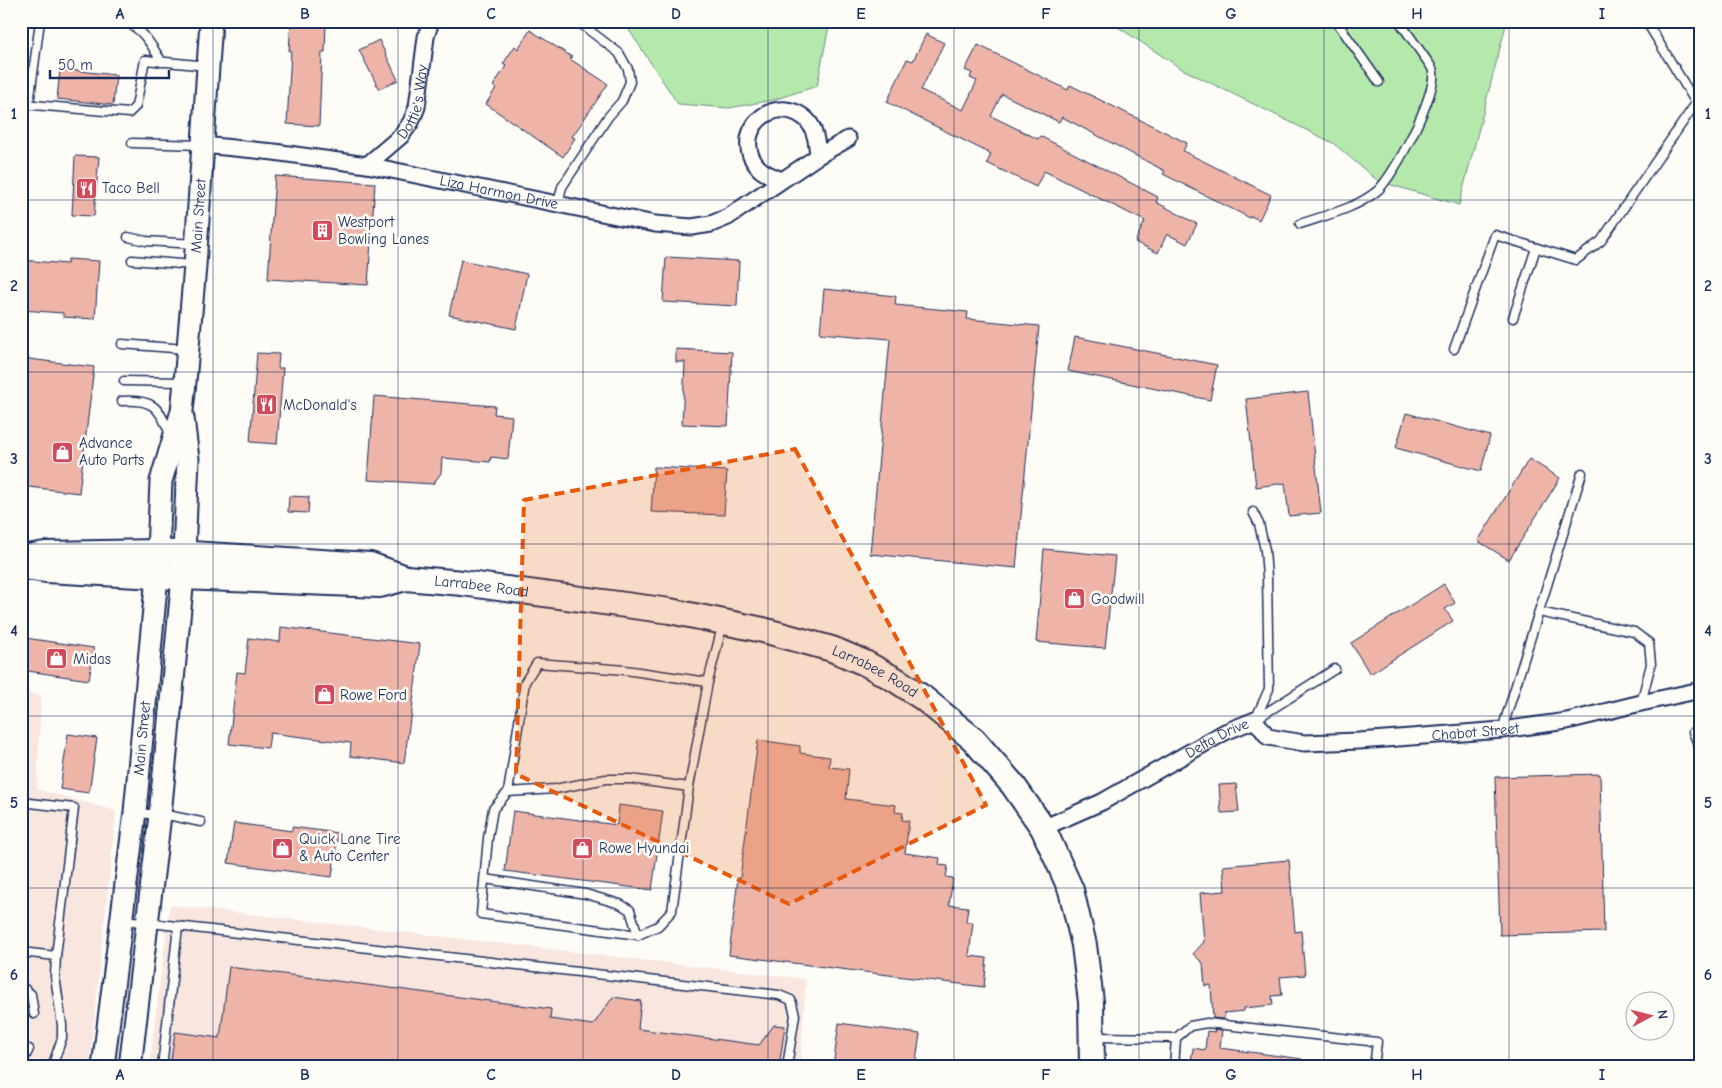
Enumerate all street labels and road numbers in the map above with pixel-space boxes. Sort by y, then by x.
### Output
street label: Dottie's Way [393,63,431,142]
street label: Liza Harmon Drive [438,171,560,213]
street label: Main Street [187,177,210,254]
street label: Larrabee Road [434,572,530,601]
street label: Larrabee Road [829,641,921,701]
street label: Main Street [129,700,154,776]
street label: Delta Drive [1182,714,1252,762]
street label: Chabot Street [1431,719,1521,744]

